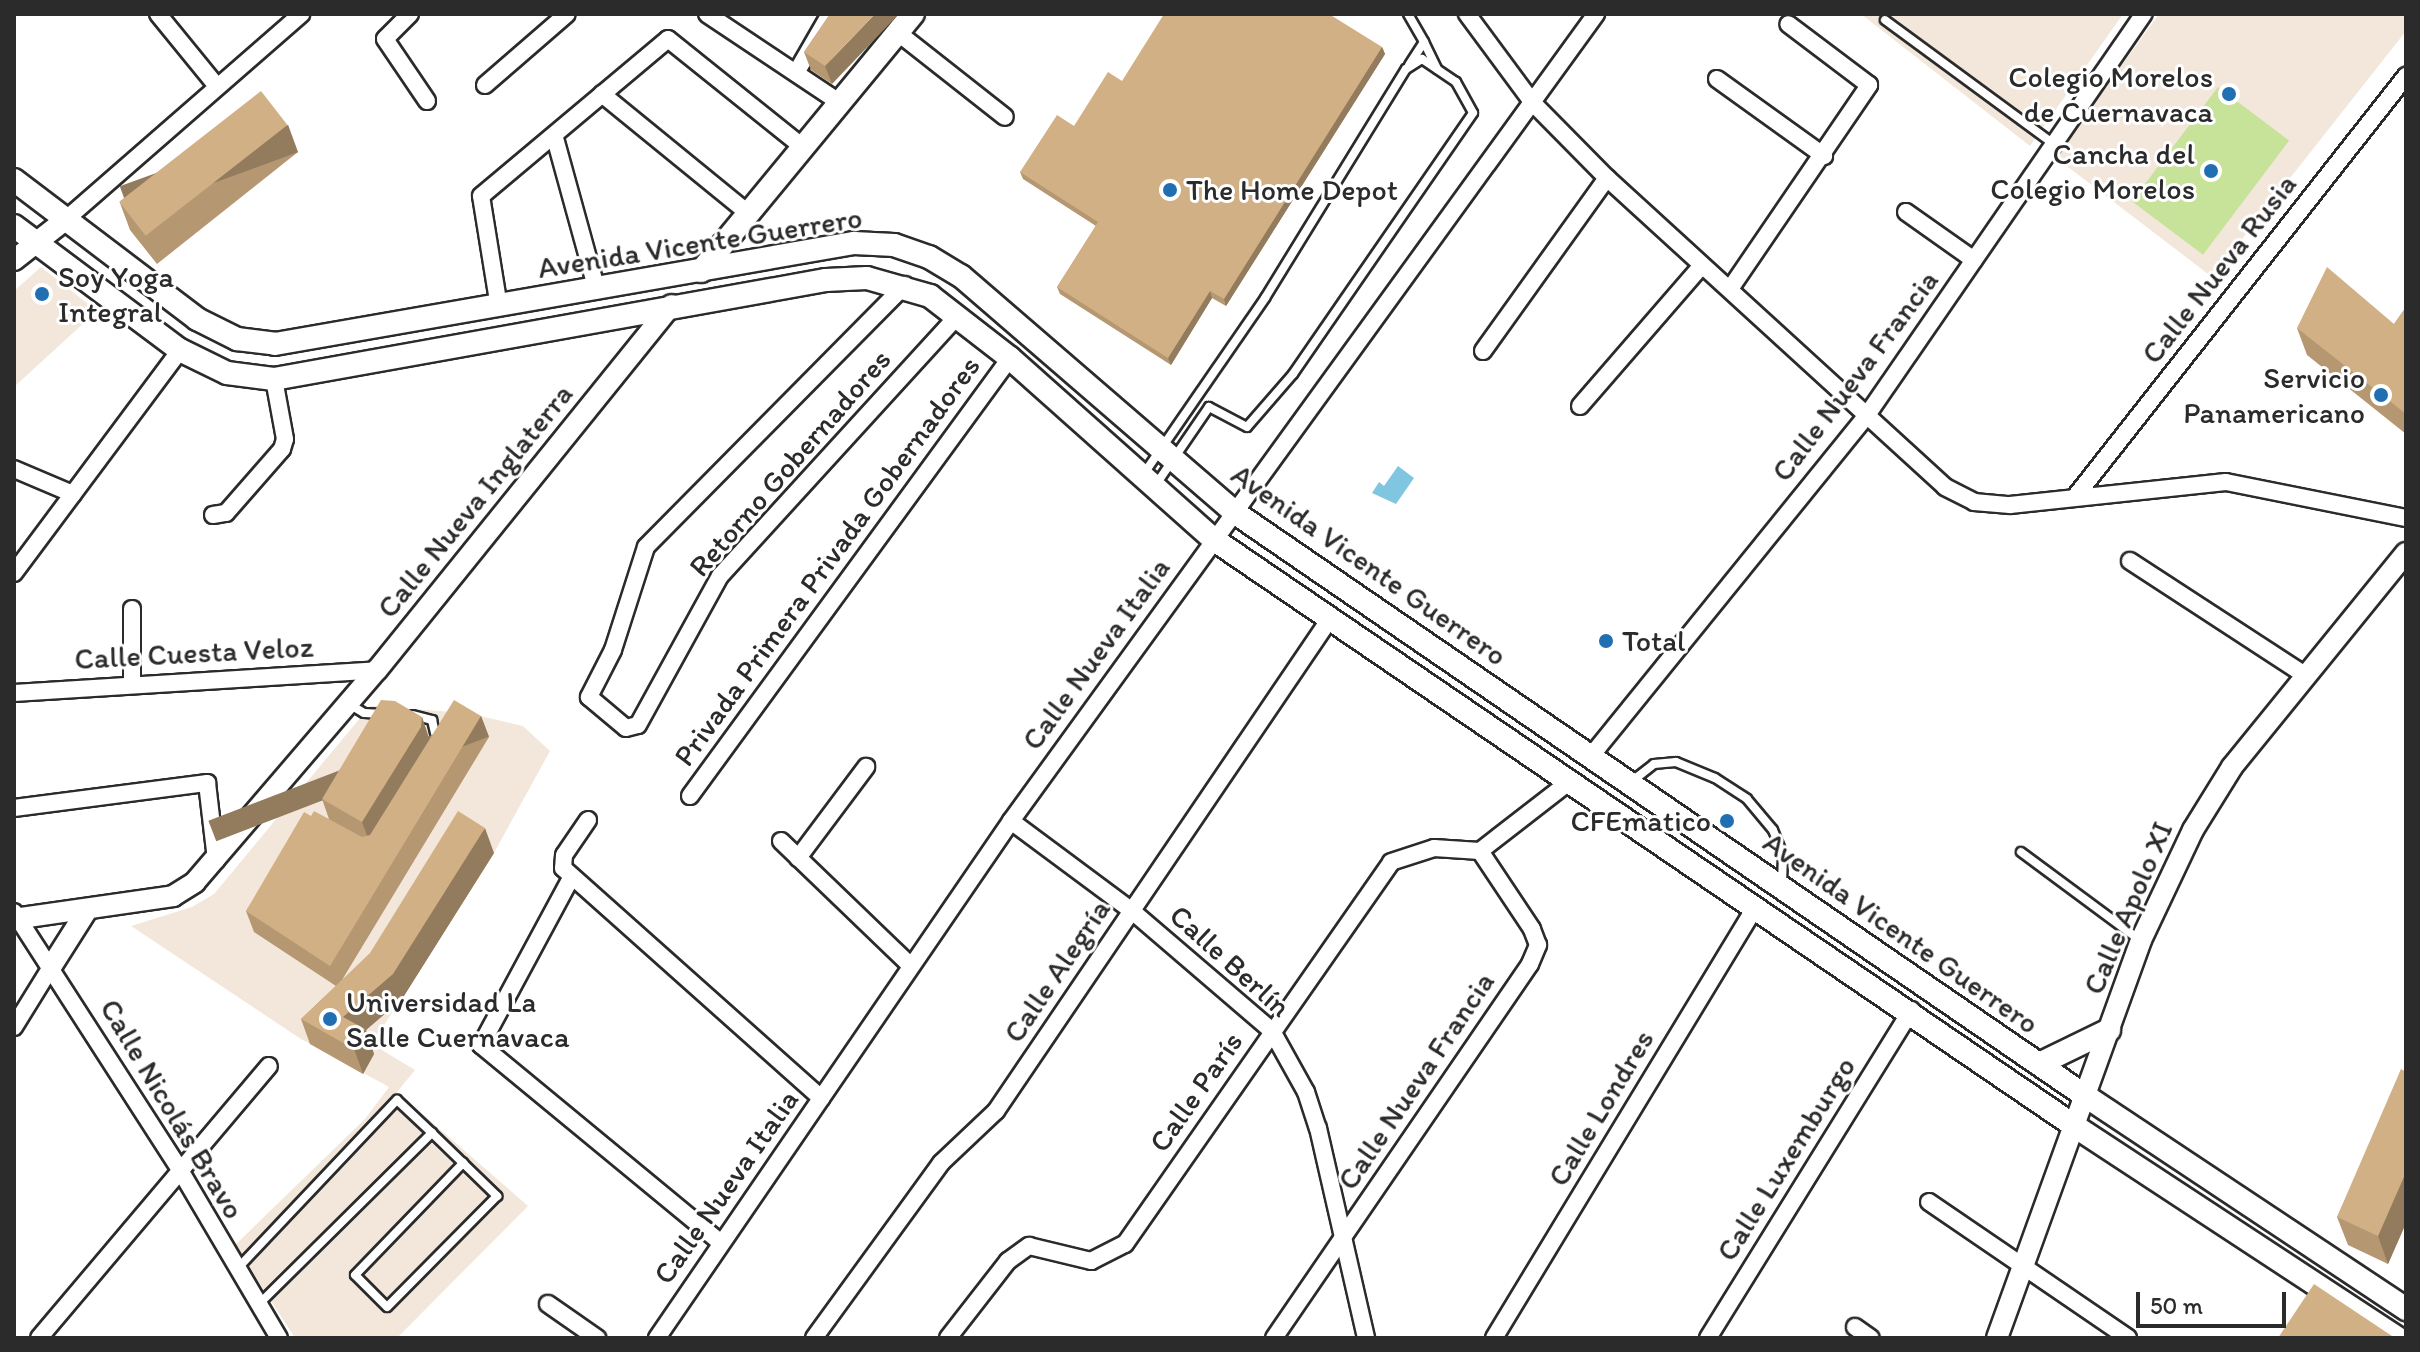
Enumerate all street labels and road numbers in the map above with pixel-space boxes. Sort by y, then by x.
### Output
street label: Calle Nueva Rusia [2134,167,2304,371]
street label: Avenida Vicente Guerrero [535,200,865,286]
street label: Calle Nueva Francia [1764,263,1946,489]
street label: Retorno Gobernadores [681,342,899,584]
street label: Privada Primera Privada Gobernadores [666,349,988,773]
street label: Calle Nueva Inglaterra [369,376,581,626]
street label: Avenida Vicente Guerrero [1224,456,1514,674]
street label: Calle Nueva Italia [1014,550,1178,758]
street label: Calle Cuesta Veloz [74,629,314,677]
street label: Calle Apolo XI [2075,816,2181,1000]
street label: Avenida Vicente Guerrero [1756,824,2046,1042]
street label: Calle Alegría [996,893,1118,1049]
street label: Calle Berlín [1162,897,1298,1025]
street label: Calle Nueva Francia [1329,965,1503,1197]
street label: Calle Nicolás Bravo [92,992,252,1226]
street label: Calle Londres [1540,1023,1662,1193]
street label: Calle París [1142,1025,1250,1159]
street label: Calle Luxemburgo [1709,1051,1863,1267]
street label: Calle Nueva Italia [645,1082,807,1292]

